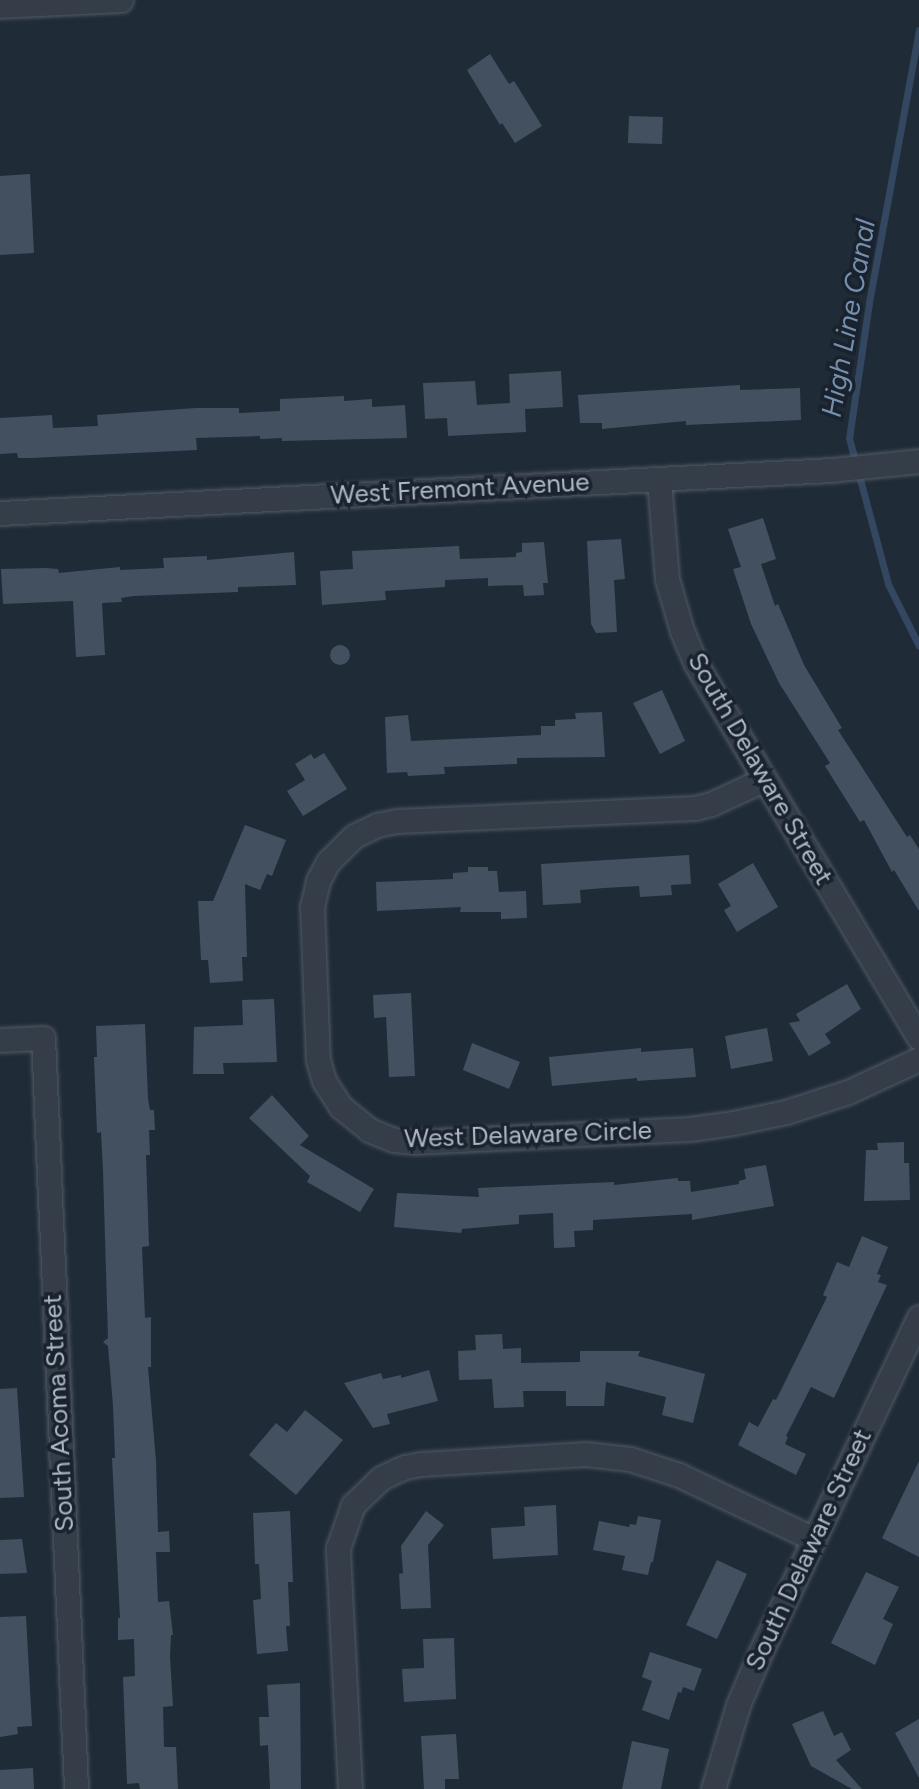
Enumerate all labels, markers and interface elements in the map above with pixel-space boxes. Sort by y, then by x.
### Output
water label: High Line Canal [814,216,882,420]
street label: West Fremont Avenue [330,467,590,511]
street label: South Delaware Street [681,647,839,891]
street label: West Delaware Circle [404,1115,652,1155]
street label: South Acoma Street [37,1294,81,1532]
street label: South Delaware Street [739,1424,879,1676]

